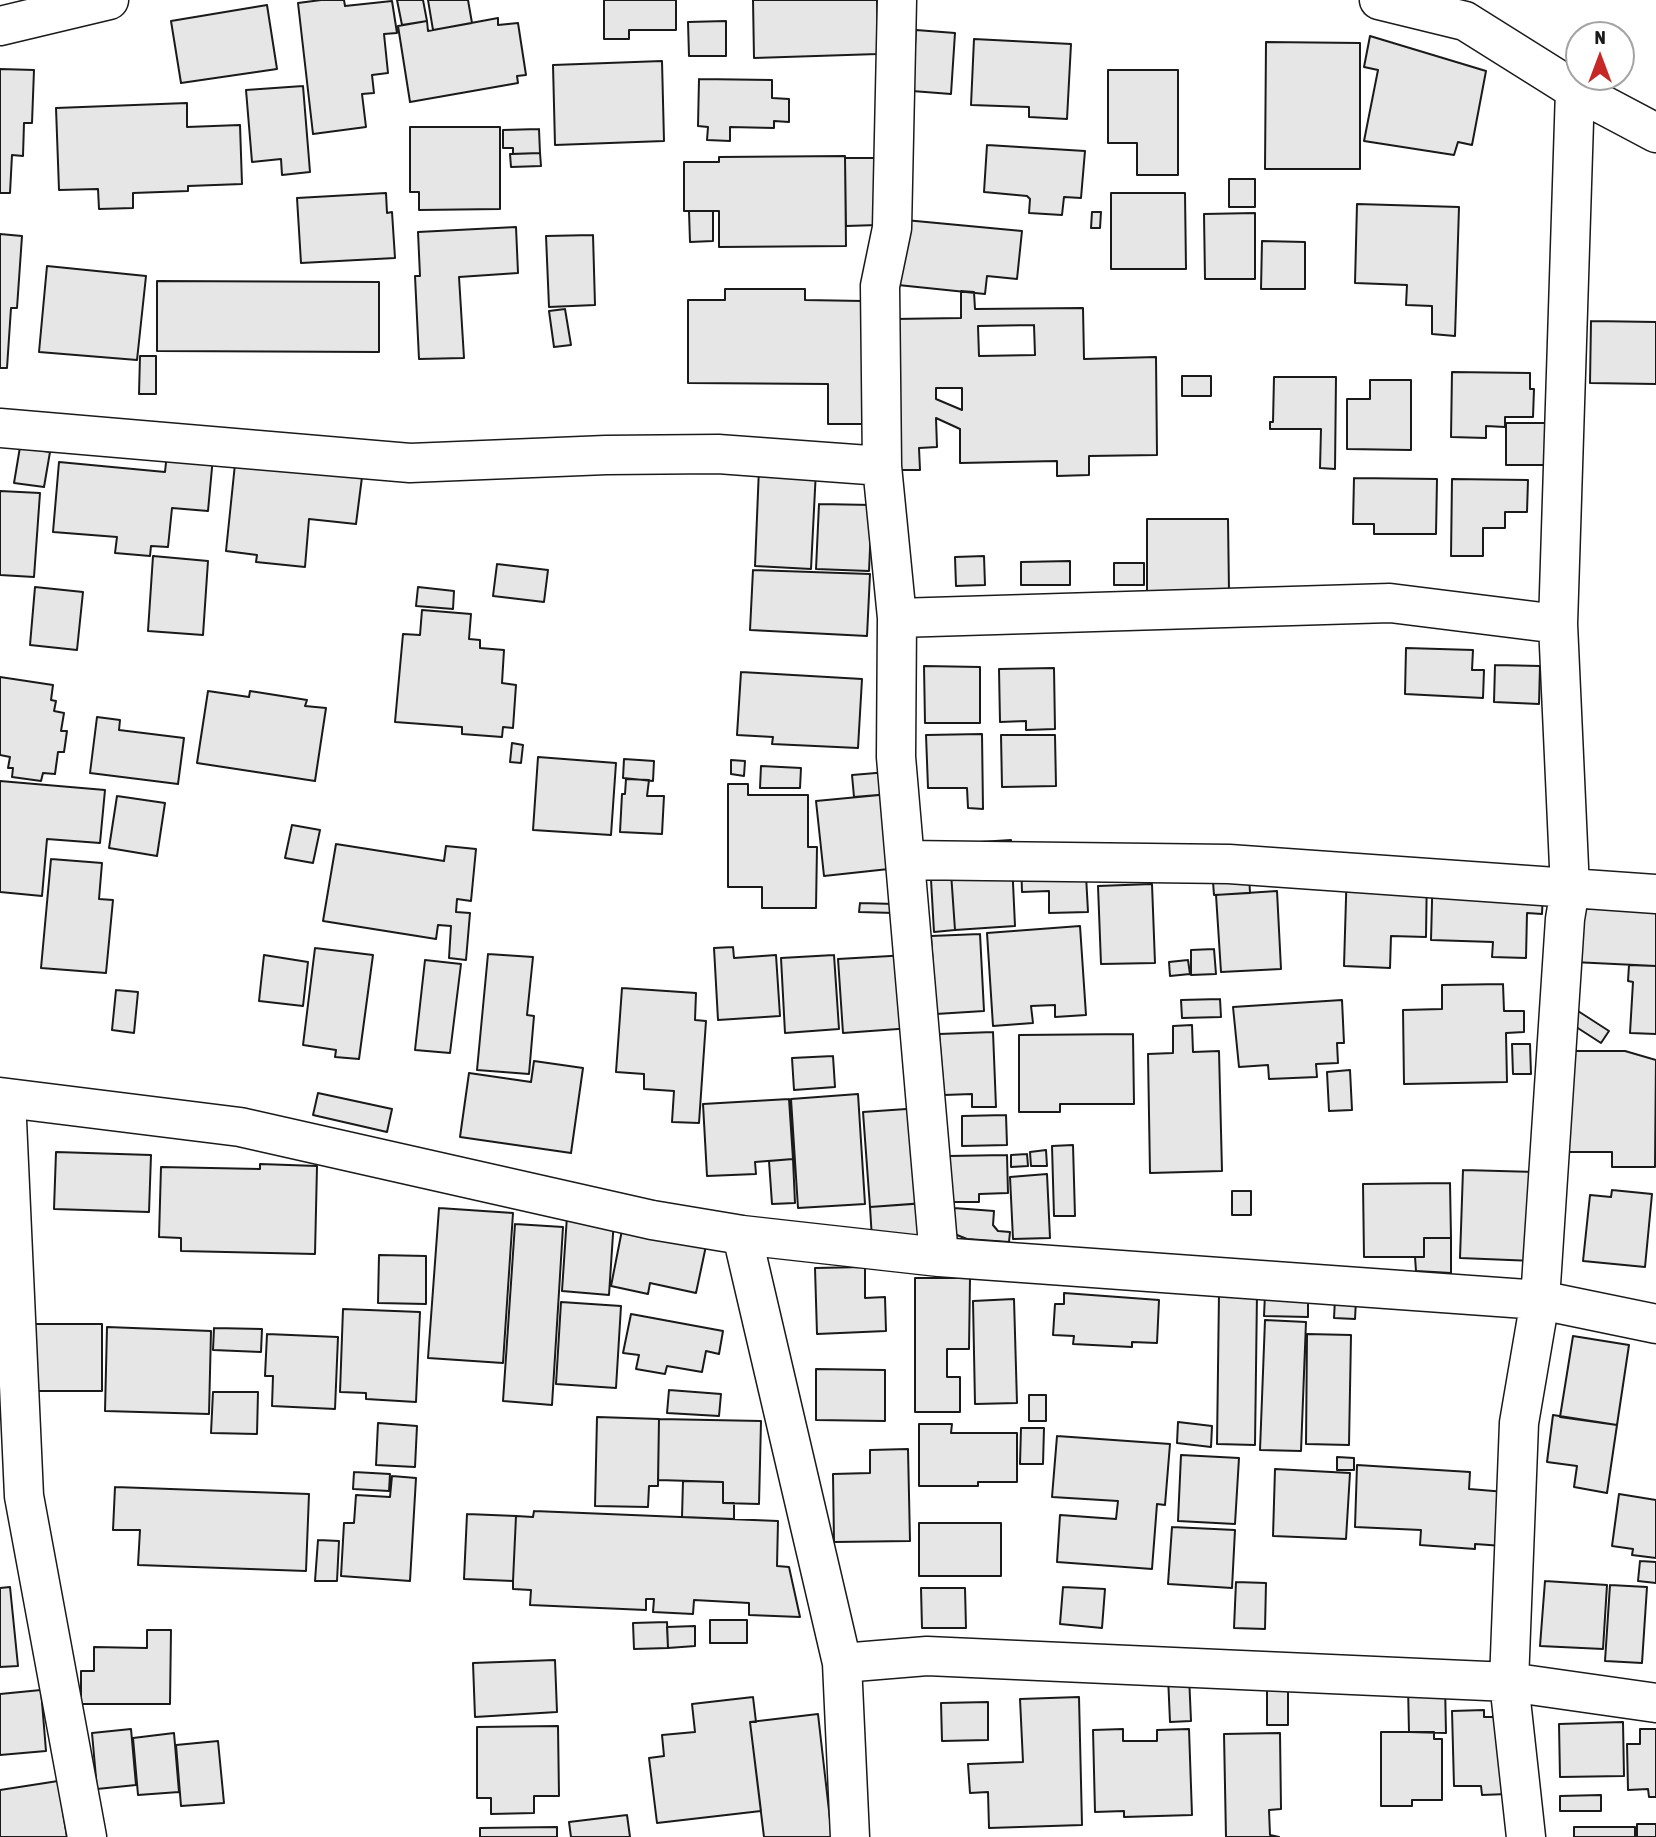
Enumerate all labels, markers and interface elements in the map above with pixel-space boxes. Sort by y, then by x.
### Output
north arrow [1565,21,1635,91]
text: N [1594,26,1606,48]

